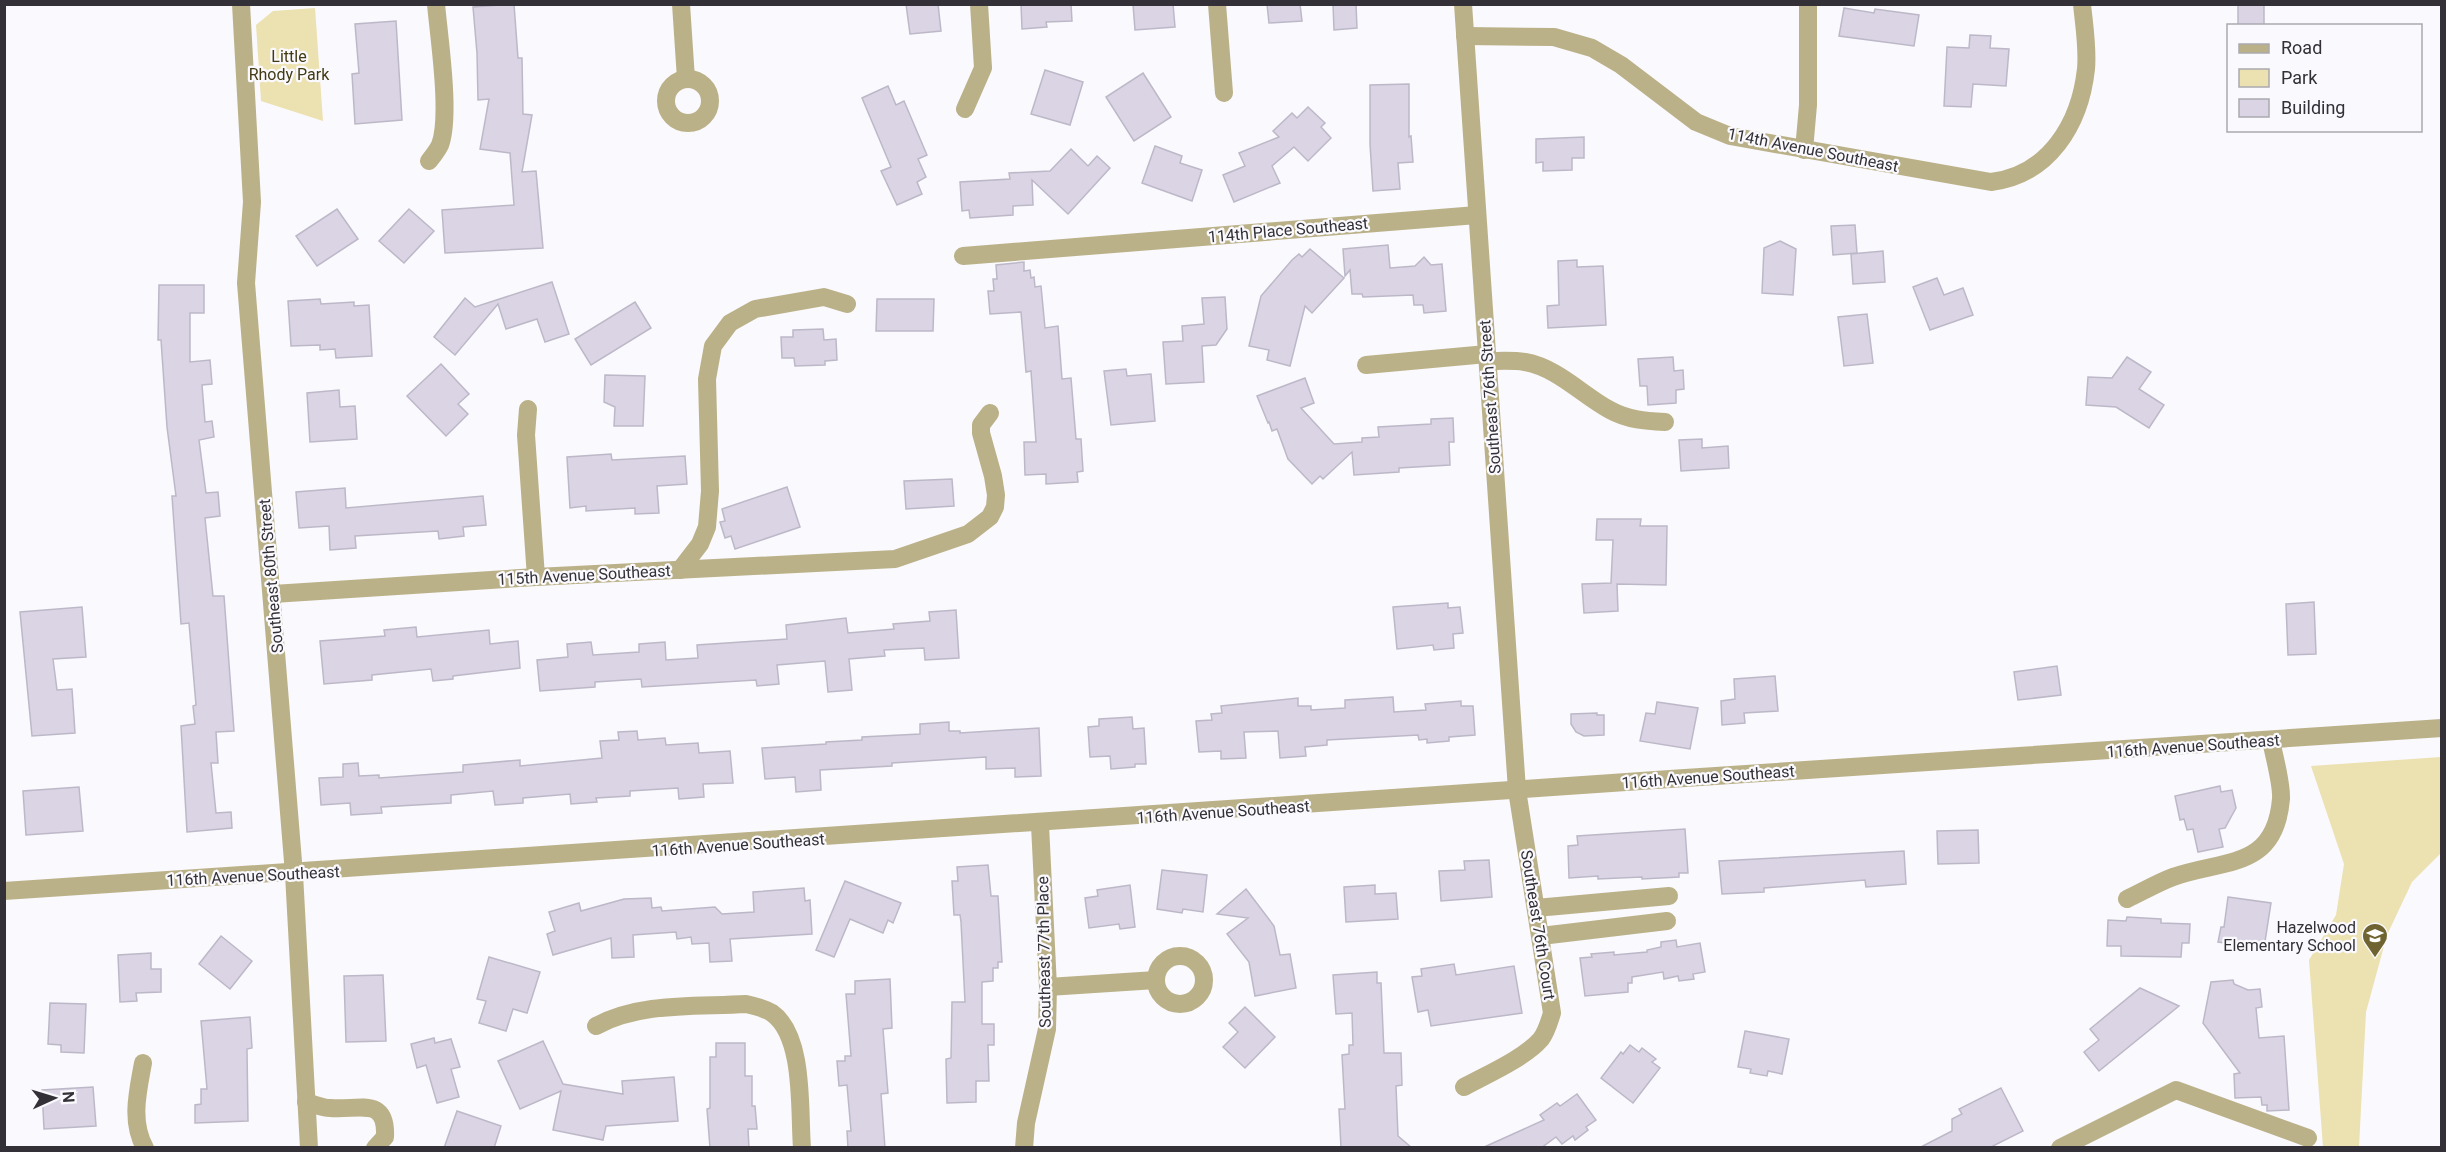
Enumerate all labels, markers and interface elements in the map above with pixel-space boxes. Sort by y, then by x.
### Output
legend [2227,24,2422,132]
text: Road [2281,37,2322,58]
park label: Little Rhody Park [249,47,330,84]
text: Park [2281,67,2318,88]
text: Building [2281,97,2345,118]
street label: 114th Avenue Southeast [1726,124,1900,176]
street label: 114th Place Southeast [1207,214,1369,246]
street label: Southeast 76th Street [1475,319,1505,475]
street label: Southeast 80th Street [255,498,287,654]
street label: 115th Avenue Southeast [497,561,671,589]
street label: 116th Avenue Southeast [2106,730,2280,762]
street label: 116th Avenue Southeast [1621,761,1795,793]
street label: 116th Avenue Southeast [1136,796,1310,828]
street label: 116th Avenue Southeast [651,829,825,861]
street label: Southeast 76th Court [1517,849,1559,1001]
street label: 116th Avenue Southeast [166,862,340,890]
street label: Southeast 77th Place [1033,876,1055,1028]
place label: Hazelwood Elementary School [2223,918,2356,955]
school or university icon: Hazelwood Elementary School [2360,921,2390,959]
north arrow [24,1068,84,1128]
text: N [59,1091,78,1103]

